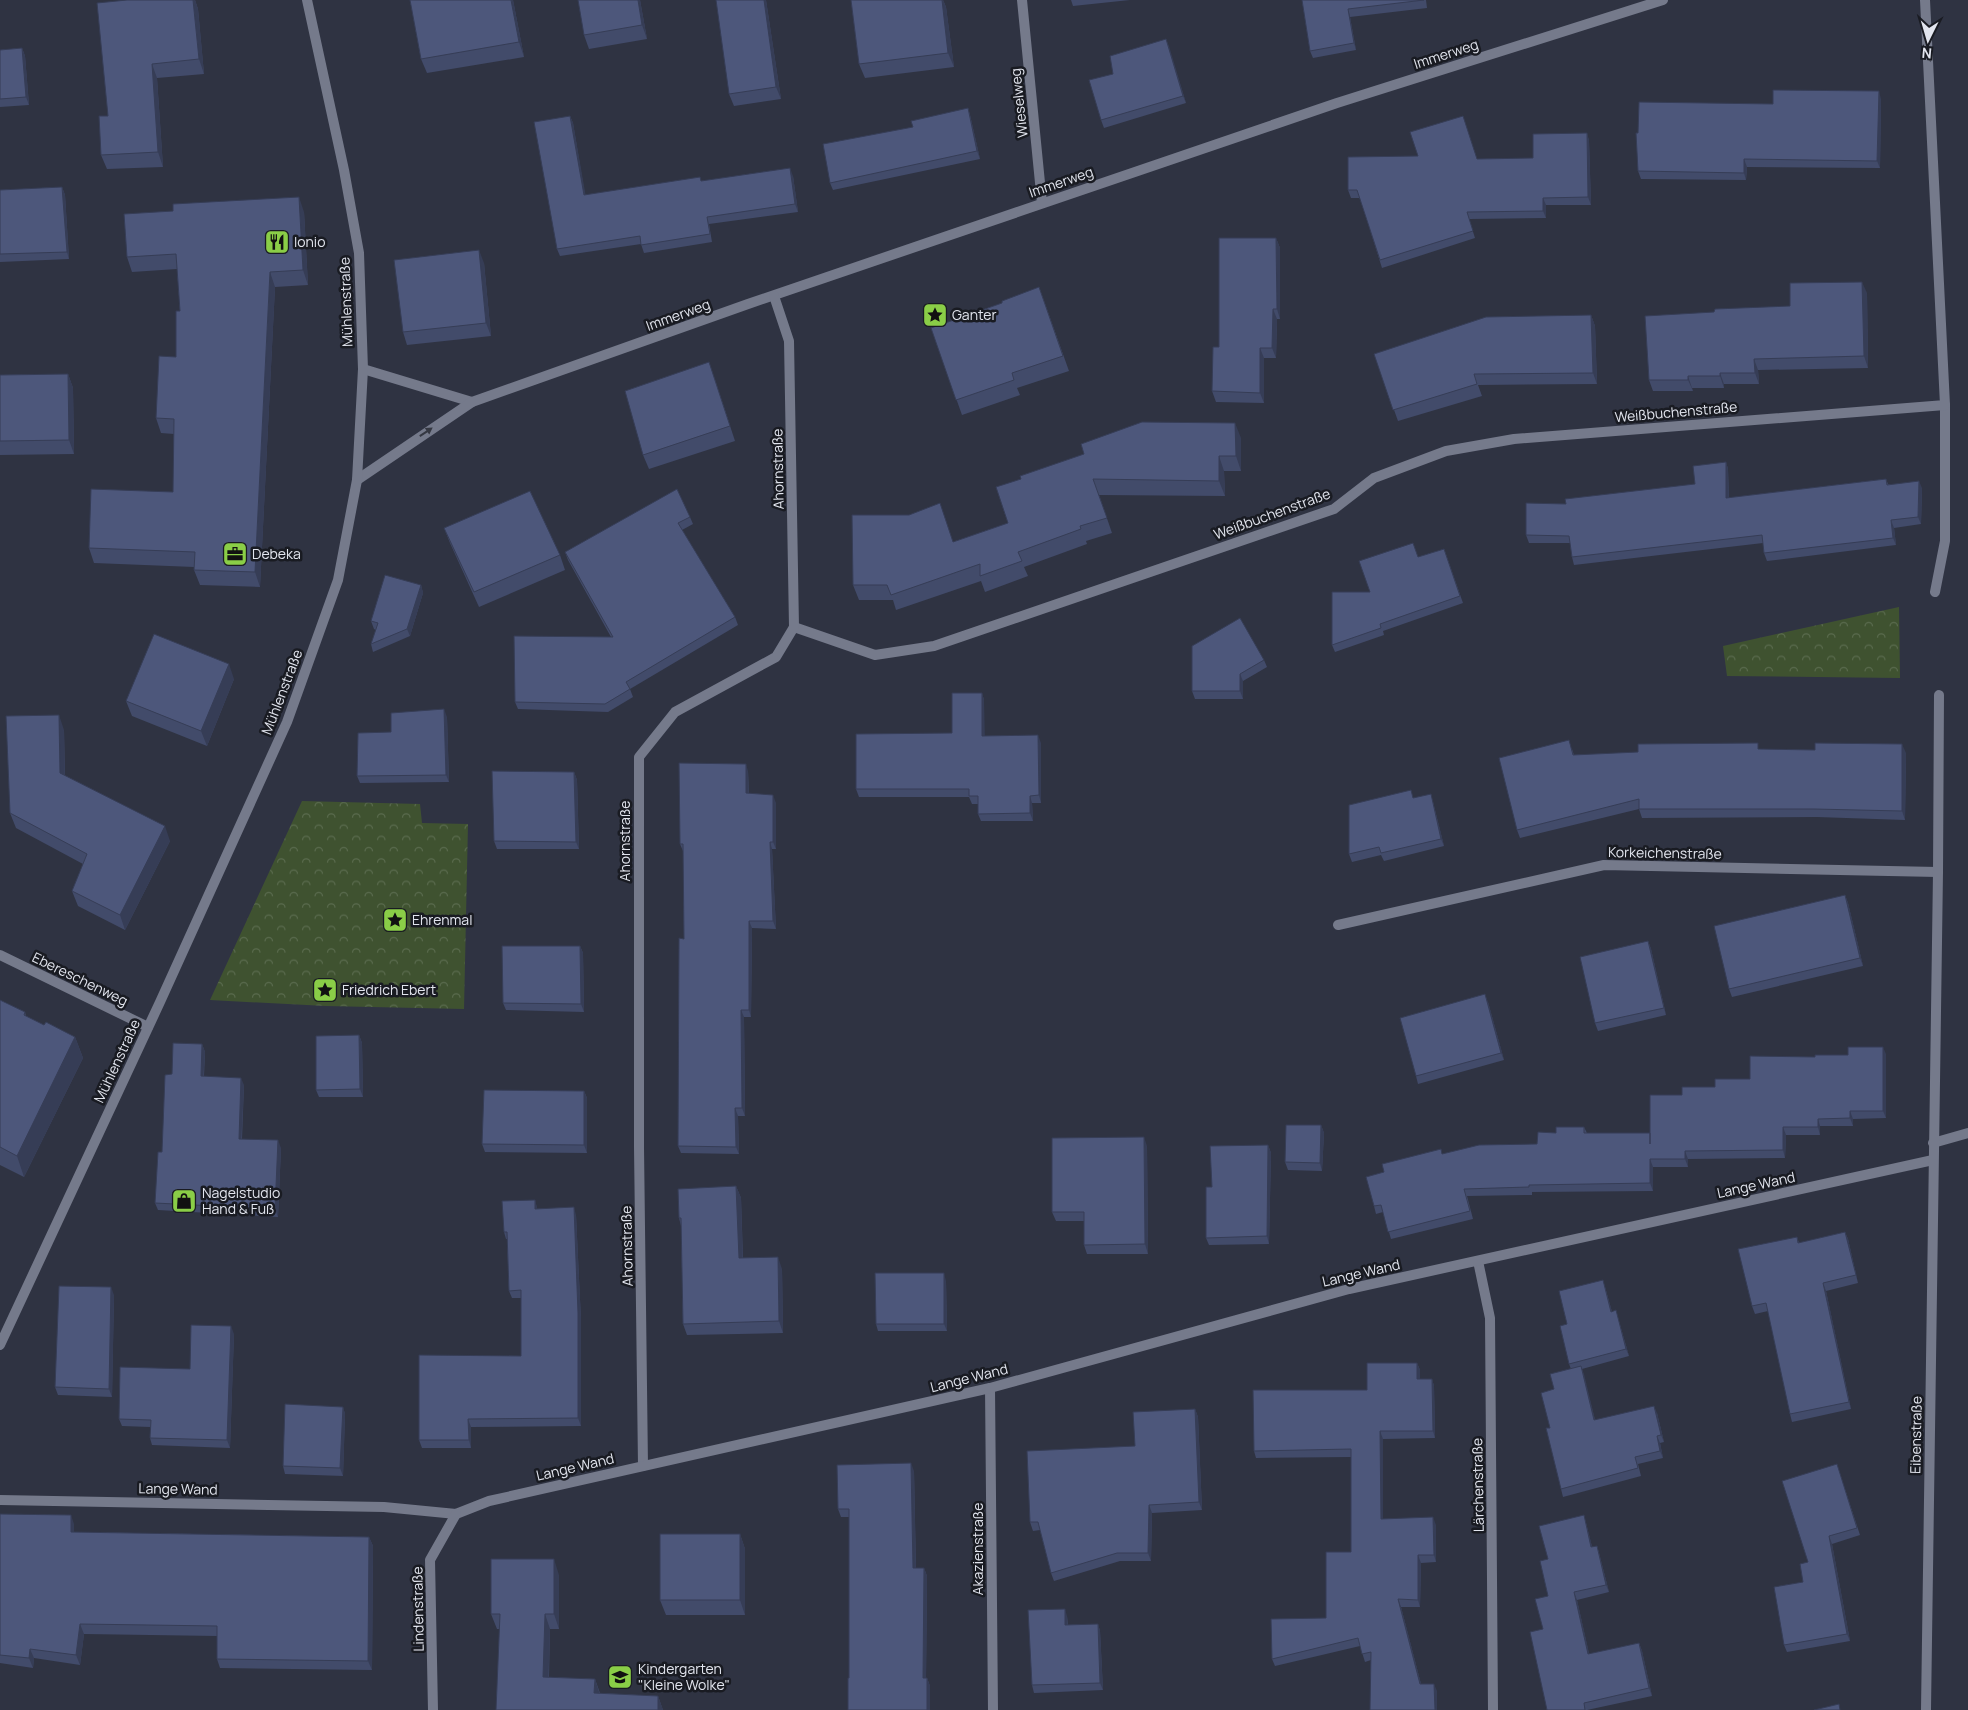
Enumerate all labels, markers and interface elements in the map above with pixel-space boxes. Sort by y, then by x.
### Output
north arrow [1903,15,1953,65]
street label: Immerweg [1411,34,1481,73]
text: N [1921,44,1933,63]
street label: Wieselweg [1005,67,1032,139]
street label: Immerweg [1026,162,1096,201]
restaurant icon: Ionio [264,229,290,255]
place label: Ionio [294,232,325,251]
street label: Mühlenstraße [334,257,357,347]
street label: Immerweg [643,294,713,335]
place icon: Ganter [922,302,948,328]
place label: Ganter [952,305,997,324]
street label: Weißbuchenstraße [1614,397,1738,426]
one-way arrow [420,427,433,437]
street label: Ahornstraße [767,428,788,510]
street label: Weißbuchenstraße [1211,484,1333,543]
office icon: Debeka [222,541,248,567]
place label: Debeka [252,544,301,563]
street label: Mühlenstraße [257,646,307,737]
street label: Ahornstraße [615,801,634,881]
street label: Korkeichenstraße [1608,842,1722,863]
place icon: Ehrenmal [382,907,408,933]
place label: Ehrenmal [412,910,472,929]
street label: Ebereschenweg [29,947,131,1010]
place icon: Friedrich Ebert [312,977,338,1003]
place label: Friedrich Ebert [342,980,437,999]
street label: Mühlenstraße [89,1016,144,1106]
street label: Lange Wand [1715,1167,1797,1202]
place label: Nagelstudio Hand & Fuß [202,1183,280,1218]
shop icon: Nagelstudio Hand & Fuß [171,1188,197,1214]
street label: Ahornstraße [616,1205,637,1287]
street label: Lange Wand [1320,1254,1402,1291]
street label: Lange Wand [928,1359,1010,1396]
street label: Eibenstraße [1905,1396,1926,1474]
street label: Lärchenstraße [1467,1438,1488,1532]
street label: Lange Wand [534,1448,616,1485]
street label: Lange Wand [138,1478,218,1499]
street label: Akazienstraße [968,1503,987,1595]
street label: Lindenstraße [407,1566,428,1652]
place label: Kindergarten "Kleine Wolke" [638,1659,730,1694]
school or university icon: Kindergarten "Kleine Wolke" [607,1664,633,1690]

